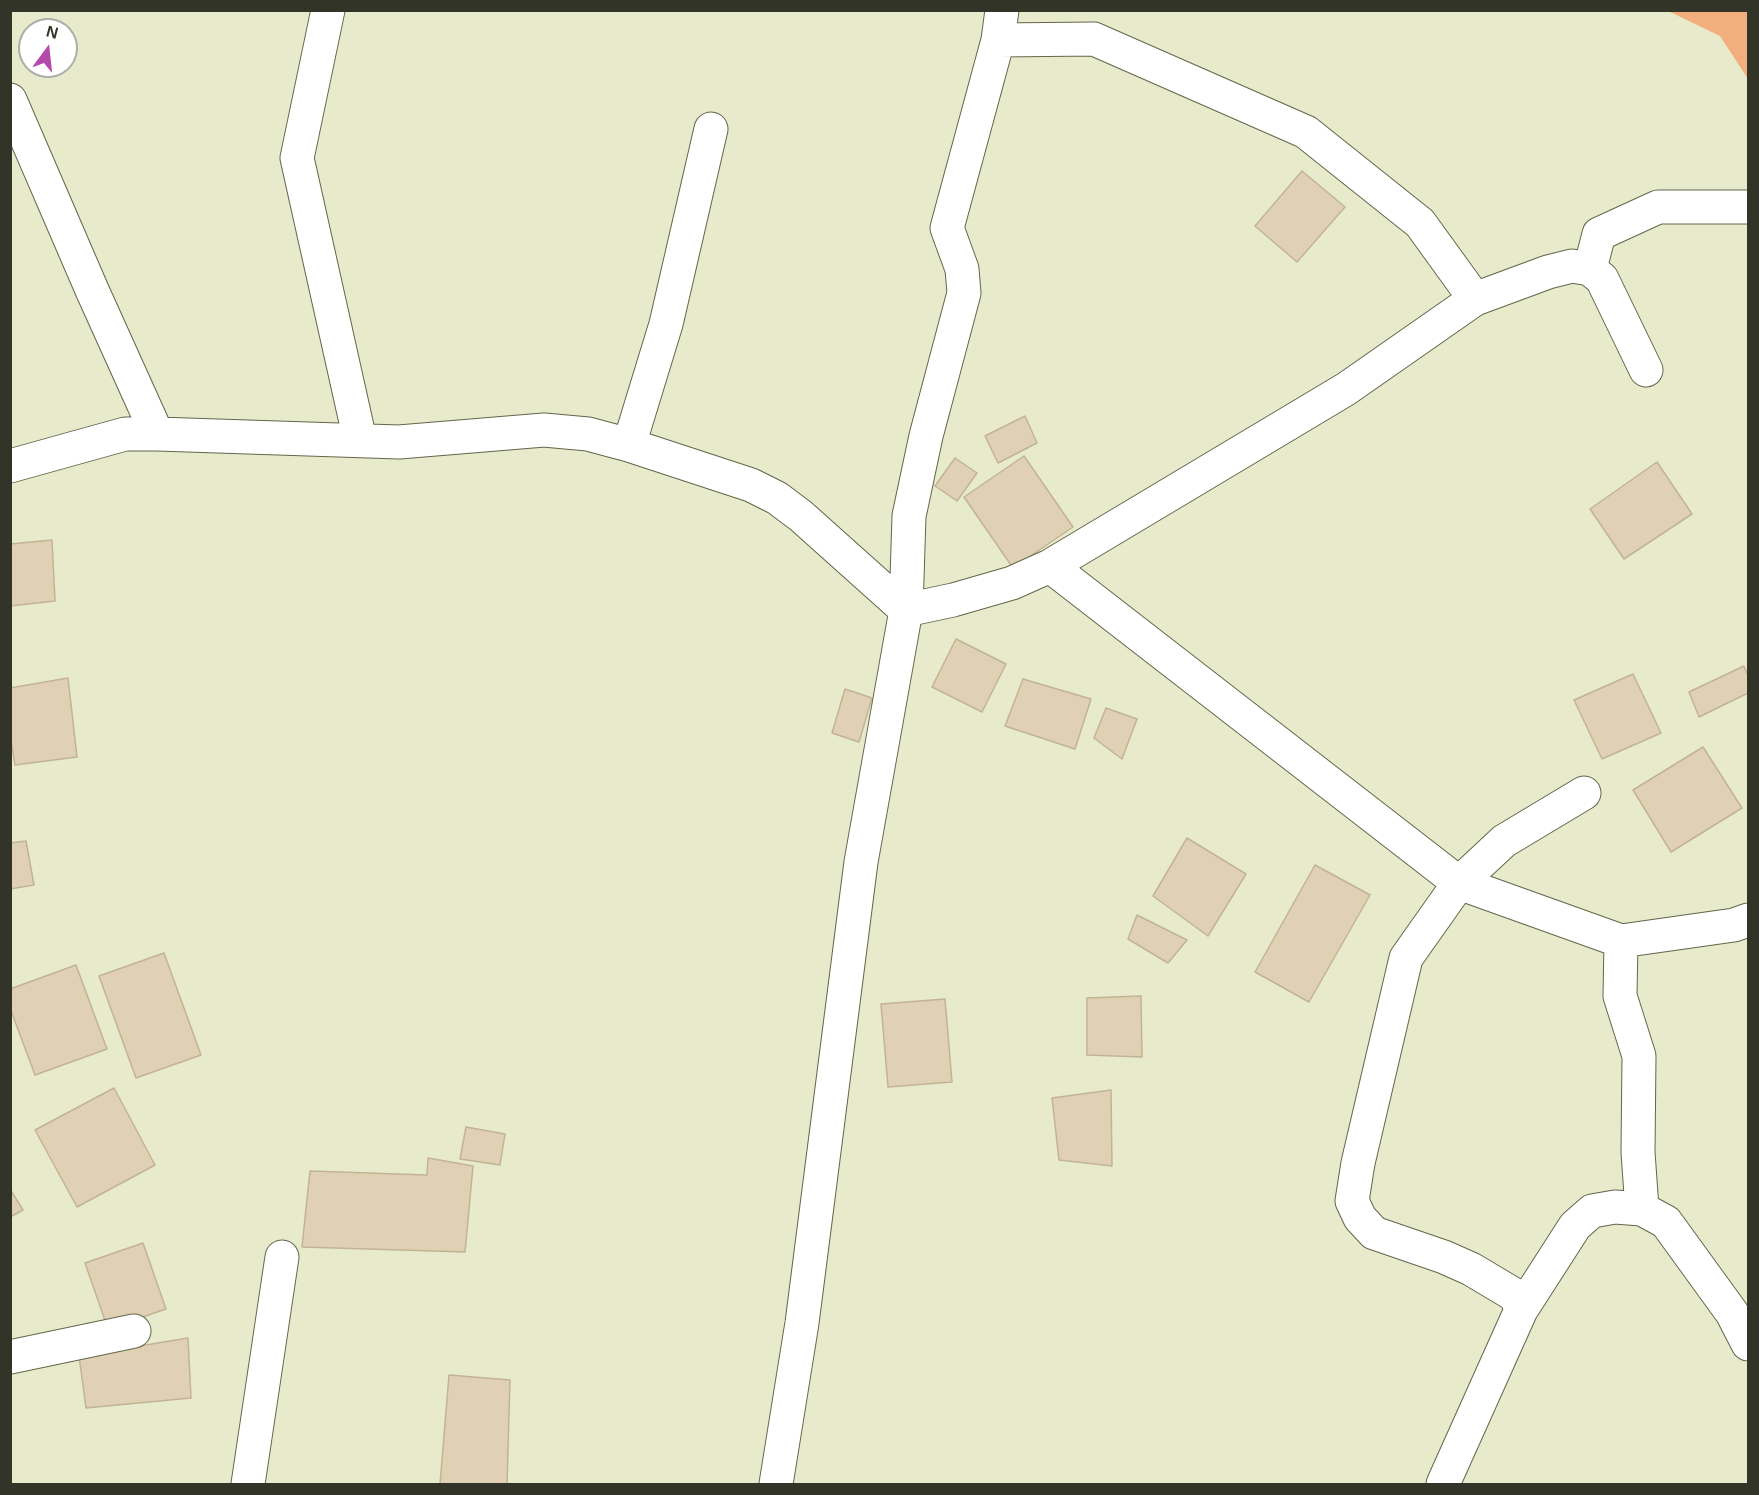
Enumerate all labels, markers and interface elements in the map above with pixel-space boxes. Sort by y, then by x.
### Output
north arrow [18,18,78,78]
text: N [44,22,60,42]

